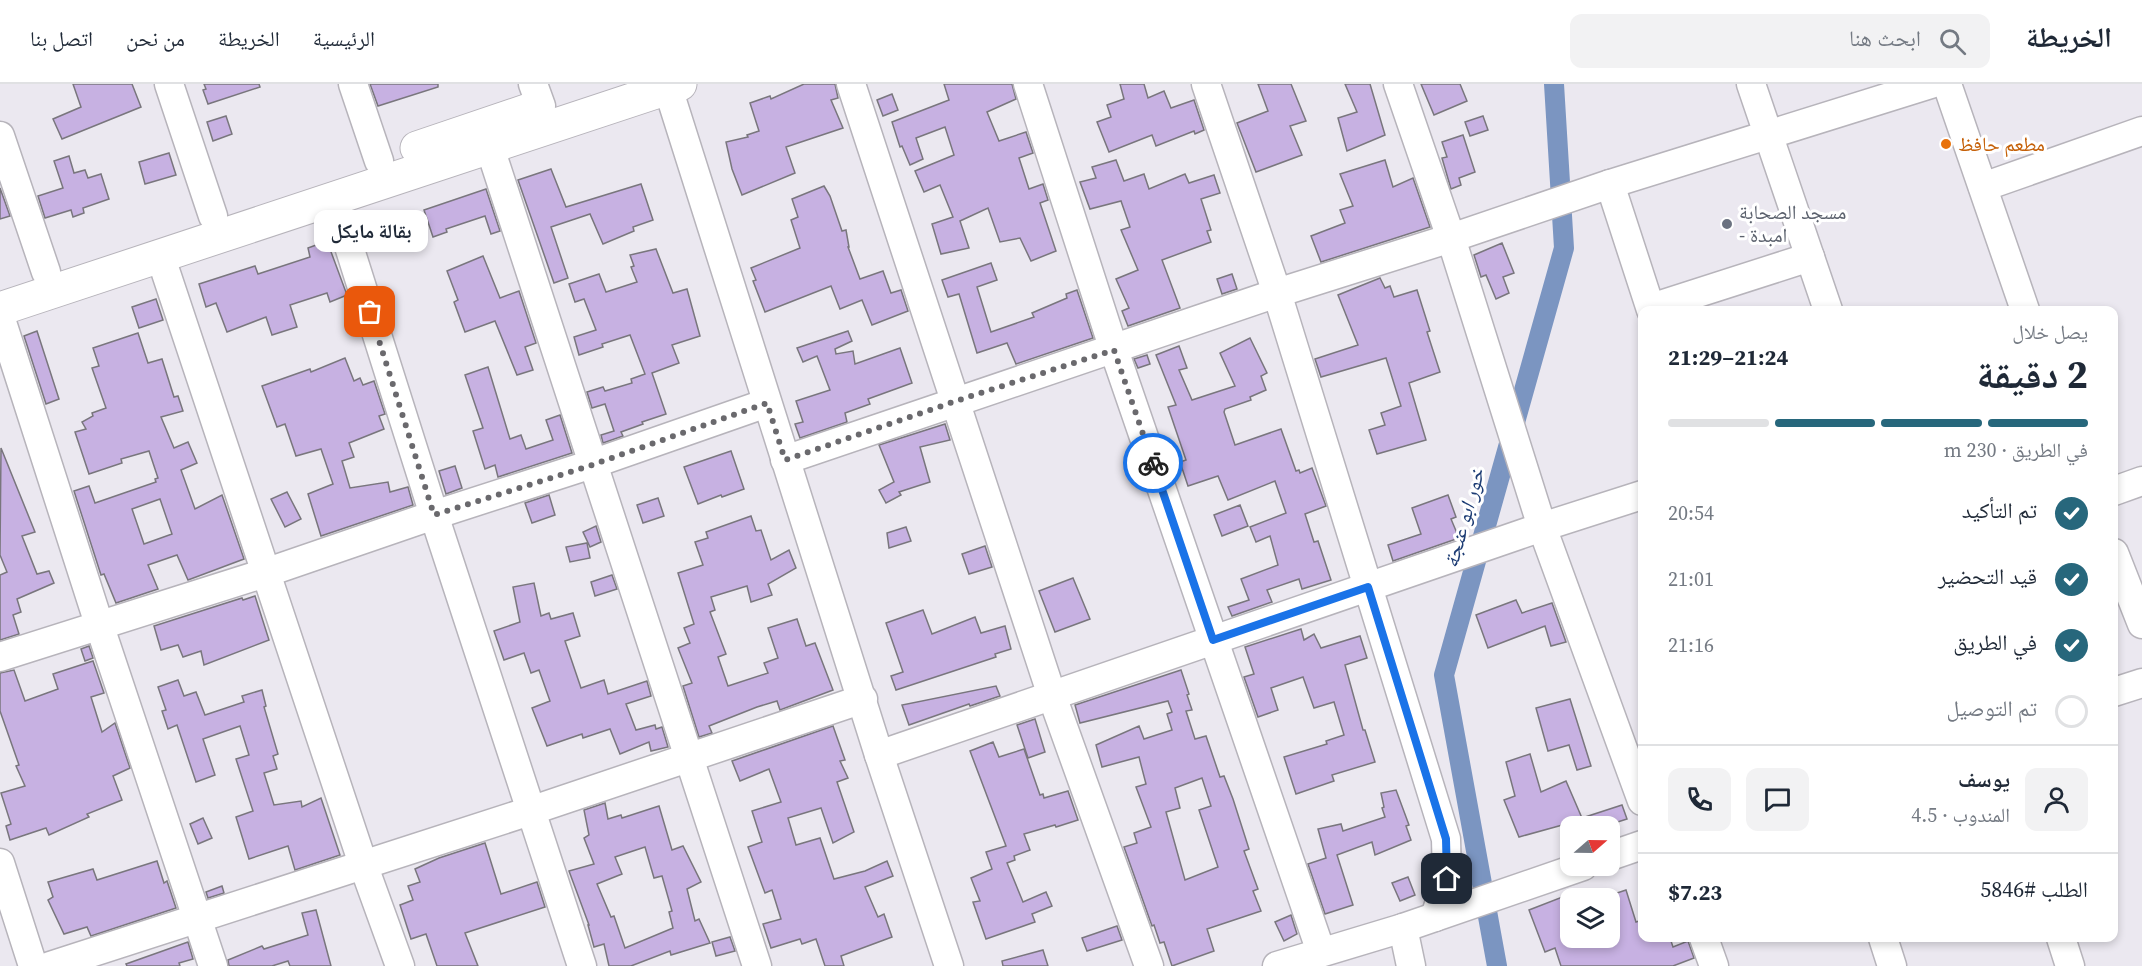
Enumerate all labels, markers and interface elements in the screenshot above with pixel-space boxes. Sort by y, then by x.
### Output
search box [1570,14,1990,68]
text: الخريطة [2026,18,2112,56]
text: ابحث هنا [1849,23,1921,53]
text: اتصل بنا [30,24,93,53]
text: من نحن [126,24,185,53]
text: الخريطة [218,24,280,53]
text: الرئيسية [313,24,375,53]
icon: search [1936,25,1969,58]
place label: مطعم حافظ [1958,130,2045,158]
marker: مطعم حافظ [1939,137,1953,151]
place label: مسجد الصحابة - امبدة [1739,198,1846,249]
callout: بقالة مايكل [313,210,427,252]
text: بقالة مايكل [330,217,412,245]
marker: مسجد الصحابة - امبدة [1720,217,1734,231]
pin [344,286,395,337]
icon: bag [353,295,386,328]
text: يصل خلال [2012,318,2088,346]
text: 21:24–21:29 [1668,342,1788,372]
text: 2 دقيقة [1977,348,2088,401]
courier [1123,433,1183,493]
text: في الطريق · 230 m [1944,436,2088,464]
icon: bike [1137,447,1170,480]
water label: خور ابو عنجة [1436,464,1492,571]
text: تم التأكيد [1962,495,2037,525]
icon: check [2055,497,2088,530]
text: 20:54 [1668,499,1714,527]
text: قيد التحضير [1938,561,2037,591]
icon: check [2055,563,2088,596]
text: 21:01 [1668,565,1714,593]
text: في الطريق [1953,627,2037,657]
icon: check [2055,629,2088,662]
text: 21:16 [1668,631,1714,659]
text: تم التوصيل [1946,693,2037,723]
text: يوسف [1958,764,2010,794]
button: phone [1668,768,1731,831]
button: chat [1746,768,1809,831]
button: person [2025,768,2088,831]
text: المندوب · 4.5 [1911,801,2010,829]
north arrow [1560,816,1620,876]
map controls [1560,816,1620,948]
pin [1421,853,1472,904]
icon: home [1430,862,1463,895]
text: الطلب #5846 [1980,874,2088,904]
text: $7.23 [1668,877,1722,907]
button: layers [1560,888,1620,948]

